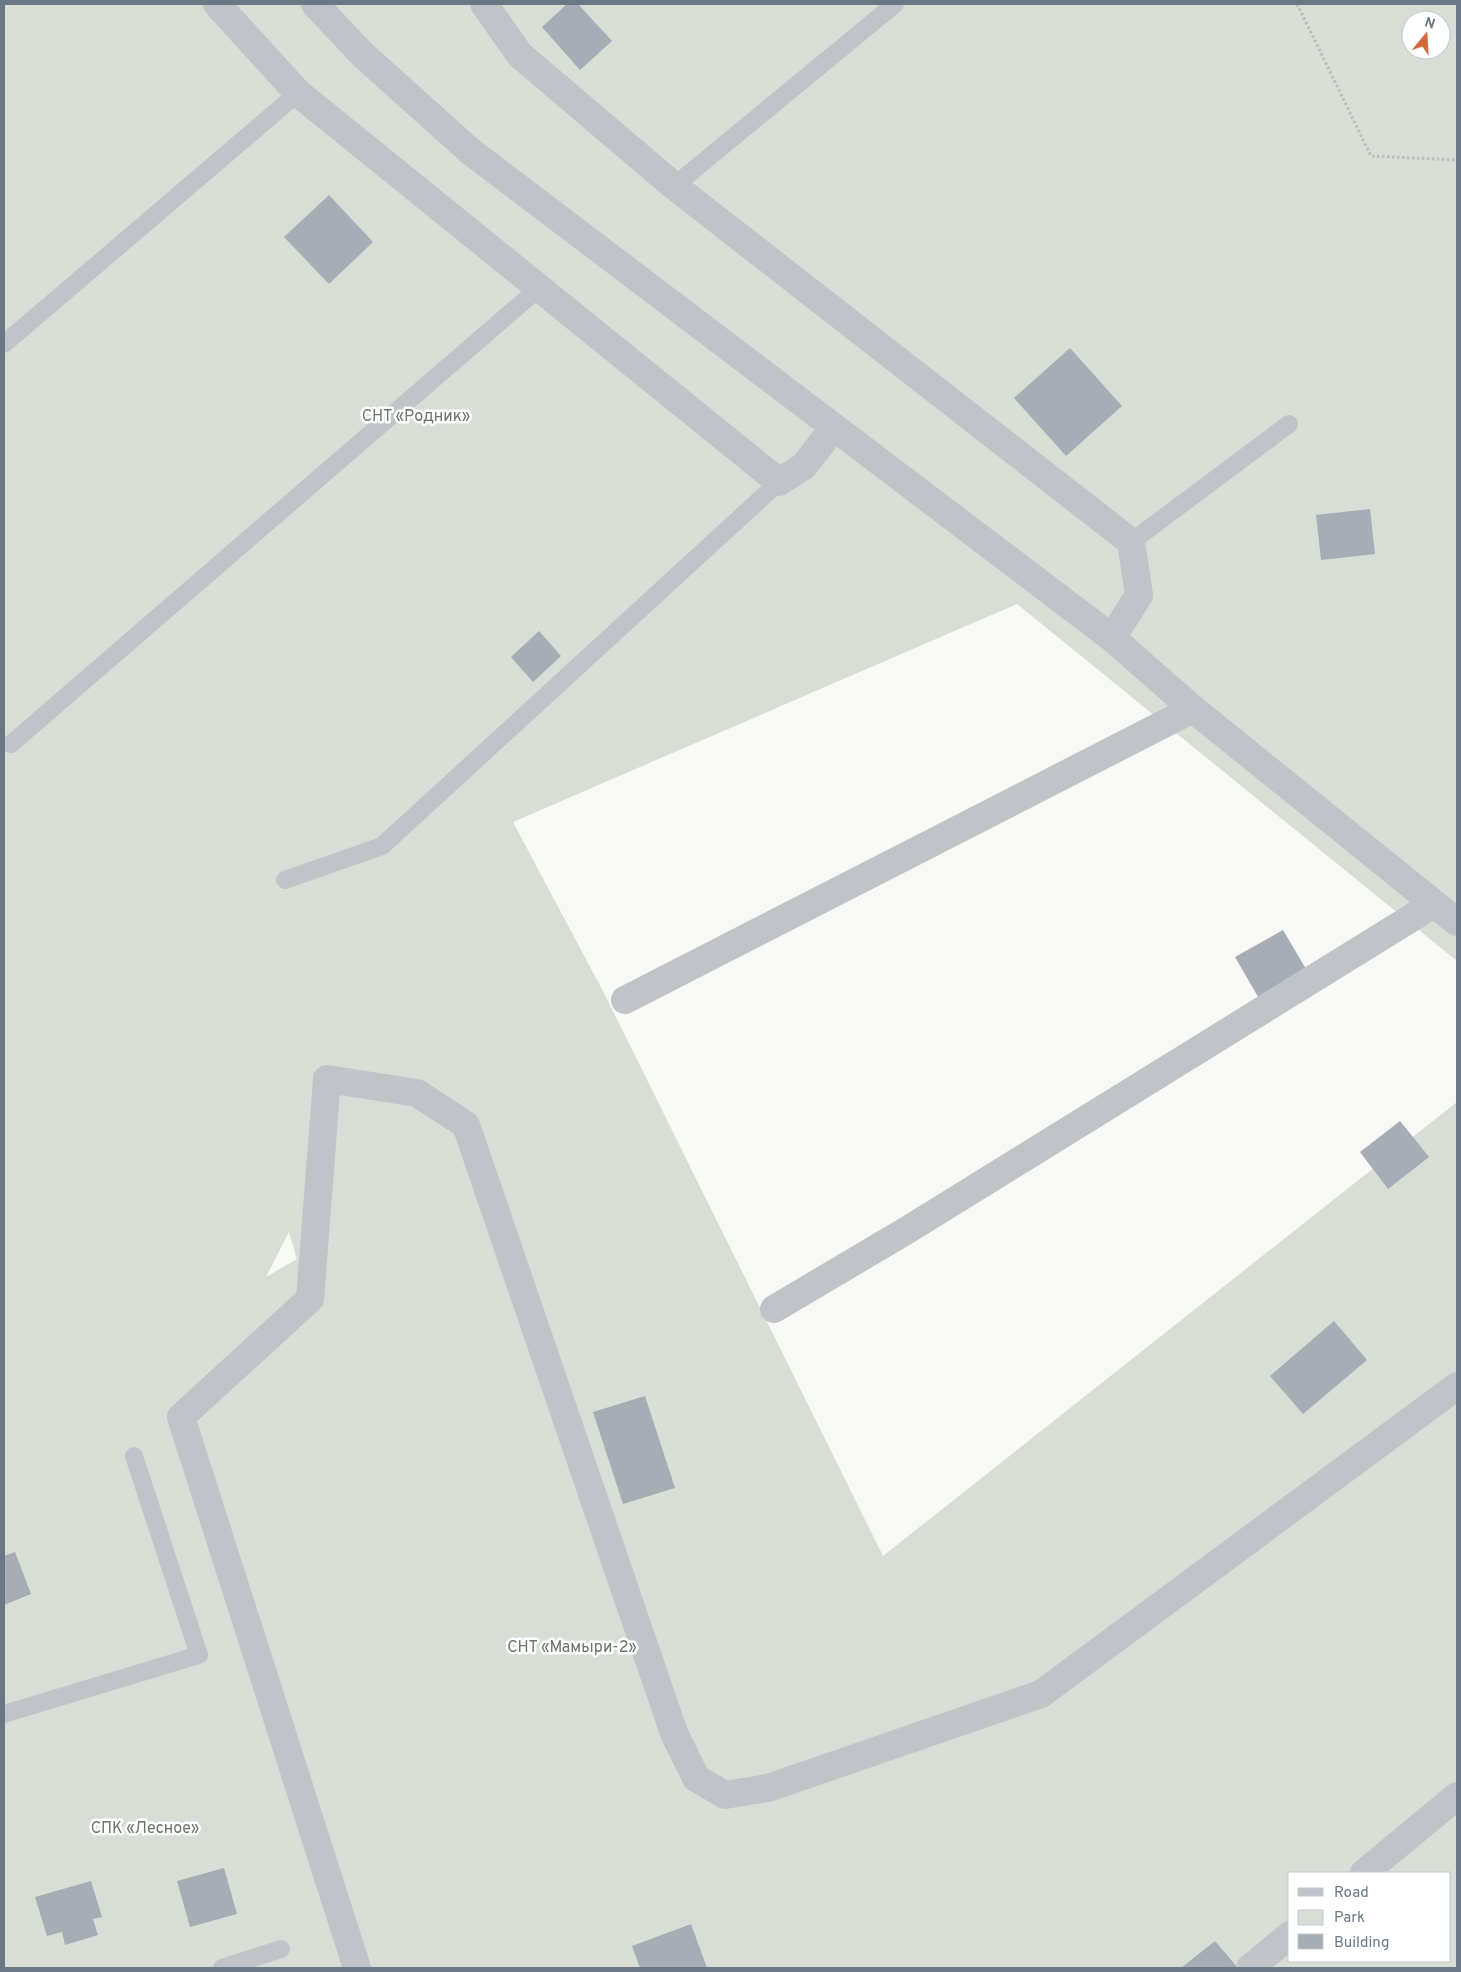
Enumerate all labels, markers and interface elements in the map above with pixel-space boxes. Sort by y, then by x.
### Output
north arrow [1401,10,1451,60]
text: N [1422,14,1437,34]
park label: СНТ «Родник» [362,407,470,427]
park label: СНТ «Мамыри-2» [507,1638,637,1658]
park label: СПК «Лесное» [91,1819,199,1839]
legend [1288,1872,1451,1962]
text: Road [1334,1884,1369,1903]
text: Park [1334,1909,1365,1928]
text: Building [1334,1934,1389,1953]

